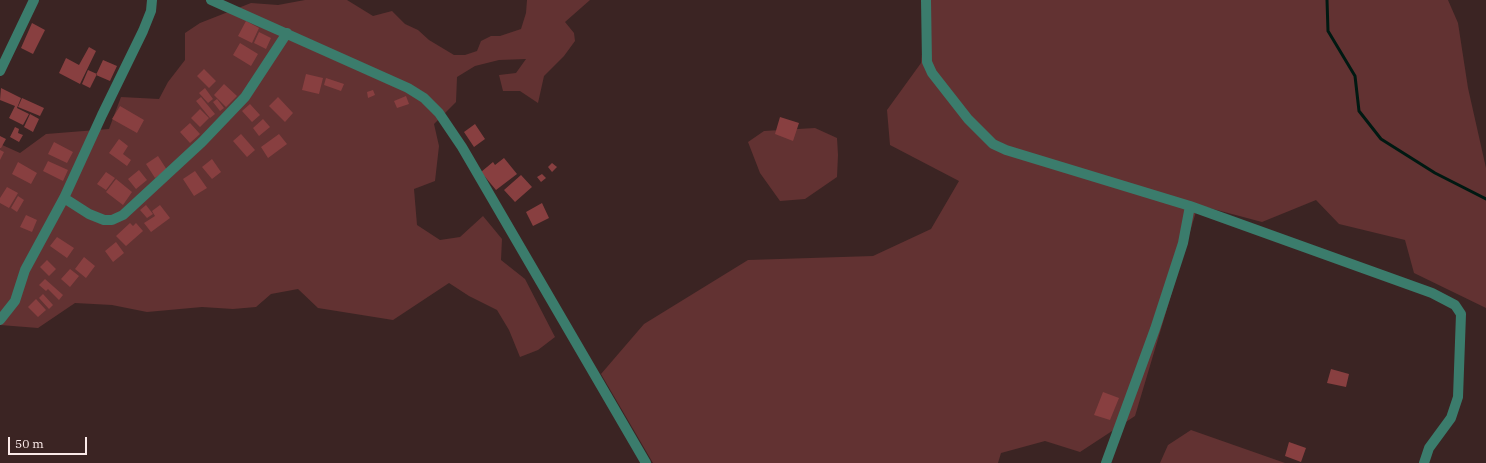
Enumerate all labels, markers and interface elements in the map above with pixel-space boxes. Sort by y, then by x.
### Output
scale bar [10,429,89,455]
text: 50 m [15,436,44,451]

